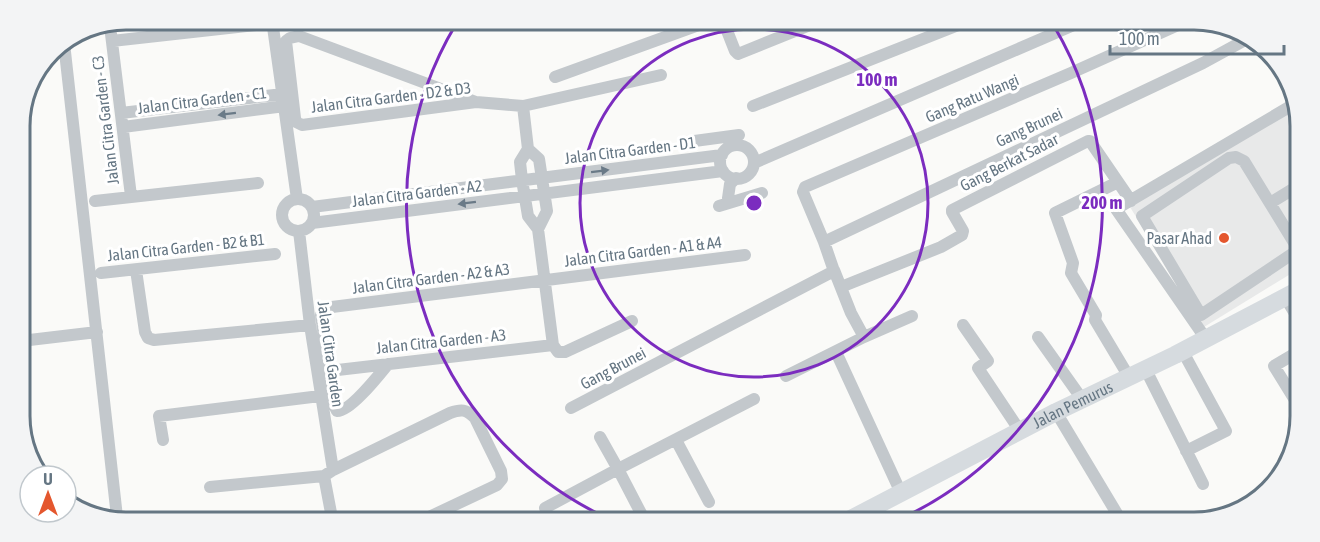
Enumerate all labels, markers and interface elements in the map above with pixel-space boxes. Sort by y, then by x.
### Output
scale bar [1110,18,1284,56]
text: 100 m [1119,28,1160,49]
street label: Jalan Citra Garden - C3 [88,54,122,186]
text: 100 m [857,69,897,90]
street label: Gang Ratu Wangi [923,70,1022,127]
street label: Jalan Citra Garden - D2 & D3 [310,78,472,116]
street label: Jalan Citra Garden - C1 [136,83,268,117]
street label: Gang Brunei [993,104,1066,151]
one-way arrow [217,109,236,119]
street label: Gang Berkat Sadar [957,129,1062,195]
street label: Jalan Citra Garden - D1 [563,133,697,167]
one-way arrow [591,166,610,175]
street label: Jalan Citra Garden - A2 [351,176,483,210]
text: 200 m [1082,192,1122,213]
centre of rings [744,193,764,213]
one-way arrow [457,199,476,208]
place label: Pasar Ahad [1146,229,1212,247]
street label: Jalan Citra Garden - B2 & B1 [106,230,266,264]
marker: Pasar Ahad [1217,231,1231,245]
street label: Jalan Citra Garden - A1 & A4 [563,232,723,270]
street label: Jalan Citra Garden - A2 & A3 [351,259,511,297]
street label: Jalan Citra Garden [315,300,347,408]
street label: Jalan Citra Garden - A3 [375,325,507,357]
street label: Gang Brunei [577,343,649,394]
street label: Jalan Pemurus [1030,377,1116,432]
north arrow [18,464,78,524]
text: U [43,470,53,488]

